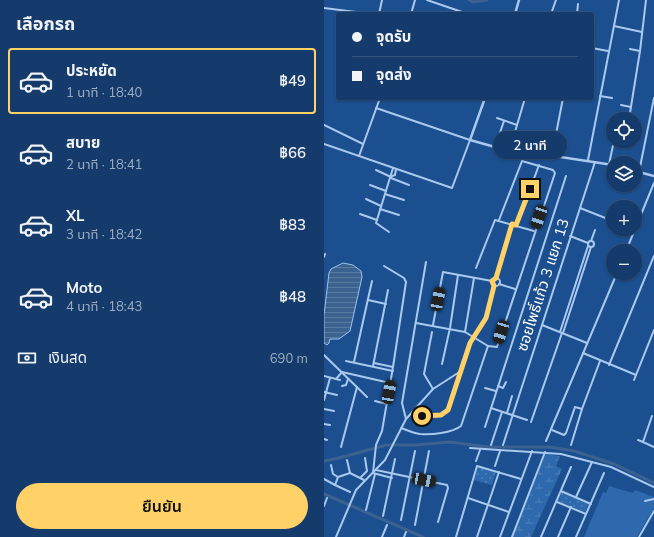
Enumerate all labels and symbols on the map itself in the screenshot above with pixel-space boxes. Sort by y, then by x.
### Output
callout: 2 นาที [493,131,567,159]
route end [521,180,539,198]
car [529,204,549,230]
street label: ซอยโพธิ์แก้ว 3 แยก 13 [512,216,573,354]
car [430,286,446,312]
car [492,319,510,345]
car [381,379,397,405]
route start [413,407,431,425]
car [411,472,437,488]

